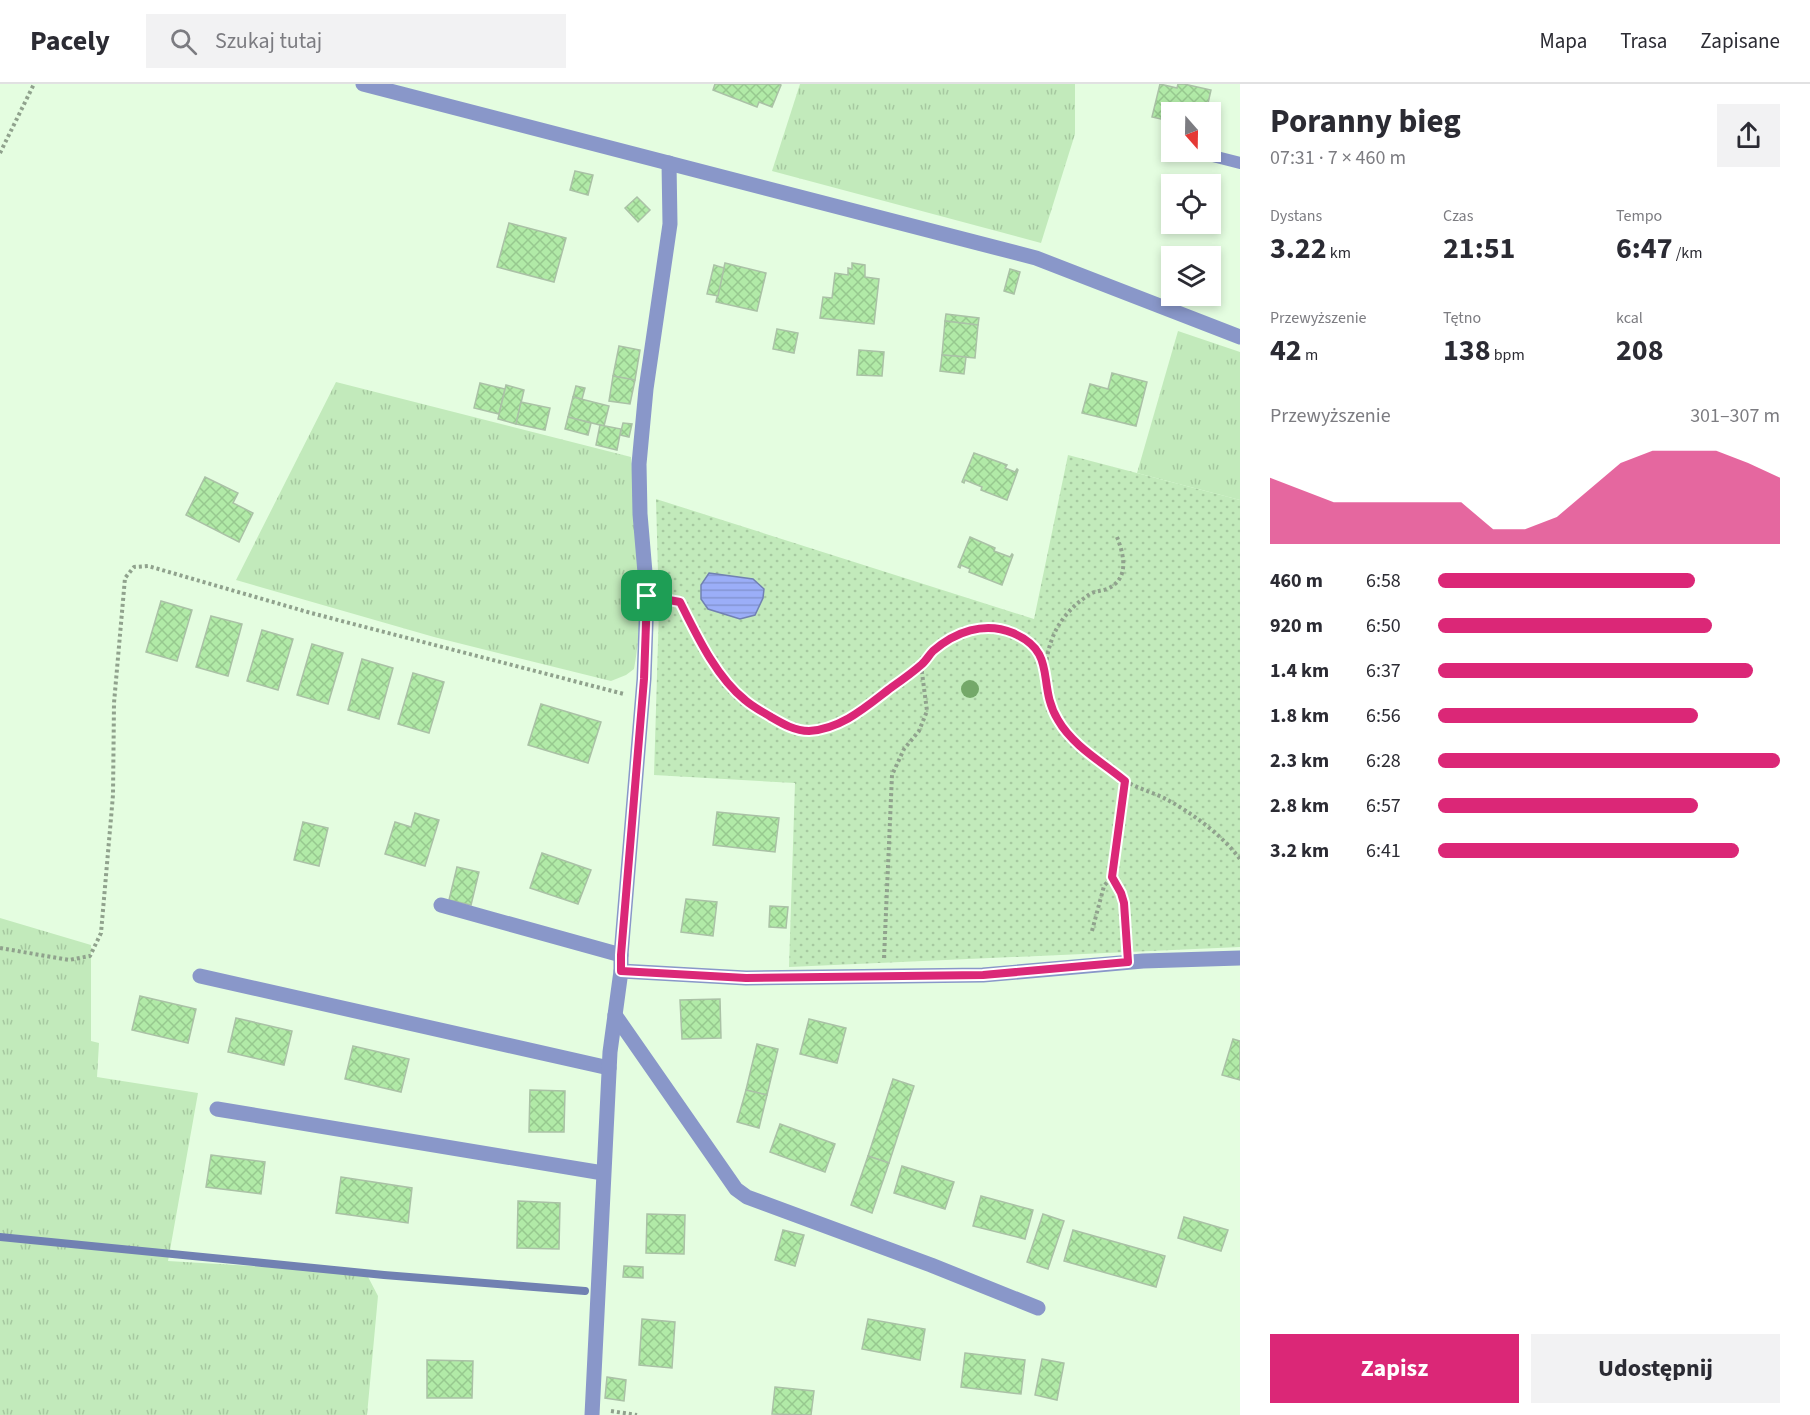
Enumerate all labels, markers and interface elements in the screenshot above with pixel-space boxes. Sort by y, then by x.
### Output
search box [146,14,566,68]
text: Pacely [30,21,110,61]
icon: search [167,25,200,58]
text: Szukaj tutaj [215,25,322,57]
text: Mapa [1539,26,1587,56]
text: Trasa [1620,26,1667,56]
text: Zapisane [1700,26,1780,56]
text: Poranny bieg [1270,98,1461,145]
north arrow [1161,102,1221,162]
map controls [1161,102,1221,306]
button: share [1717,104,1780,167]
text: 07:31 · 7 × 460 m [1270,144,1406,172]
button: locate [1161,174,1221,234]
text: Dystans [1270,205,1322,227]
text: Czas [1443,205,1473,227]
text: Tempo [1616,205,1662,227]
text: 3.22 [1270,227,1327,270]
text: 21:51 [1443,227,1515,270]
text: 6:47 [1616,227,1673,270]
text: km [1327,242,1351,264]
text: /km [1673,242,1703,264]
button: layers [1161,246,1221,306]
text: Przewyższenie [1270,307,1367,329]
text: Tętno [1443,307,1481,329]
text: kcal [1616,307,1643,329]
text: 42 [1270,329,1302,372]
text: 138 [1443,329,1491,372]
text: 208 [1616,329,1664,372]
text: m [1302,344,1318,366]
text: bpm [1491,344,1525,366]
text: Przewyższenie [1270,402,1391,430]
text: 301–307 m [1690,402,1780,430]
text: 460 m [1270,567,1323,595]
text: 6:58 [1366,567,1401,595]
pin [621,570,672,621]
icon: arrive [630,579,663,612]
text: 920 m [1270,612,1323,640]
text: 6:50 [1366,612,1401,640]
text: 1.4 km [1270,657,1329,685]
text: 6:37 [1366,657,1401,685]
text: 1.8 km [1270,702,1329,730]
text: 6:56 [1366,702,1401,730]
text: 2.3 km [1270,747,1329,775]
text: 6:28 [1366,747,1401,775]
text: 2.8 km [1270,792,1329,820]
text: 6:57 [1366,792,1401,820]
text: 3.2 km [1270,837,1329,865]
text: 6:41 [1366,837,1401,865]
button: Zapisz [1270,1334,1519,1403]
button: Udostępnij [1531,1334,1780,1403]

